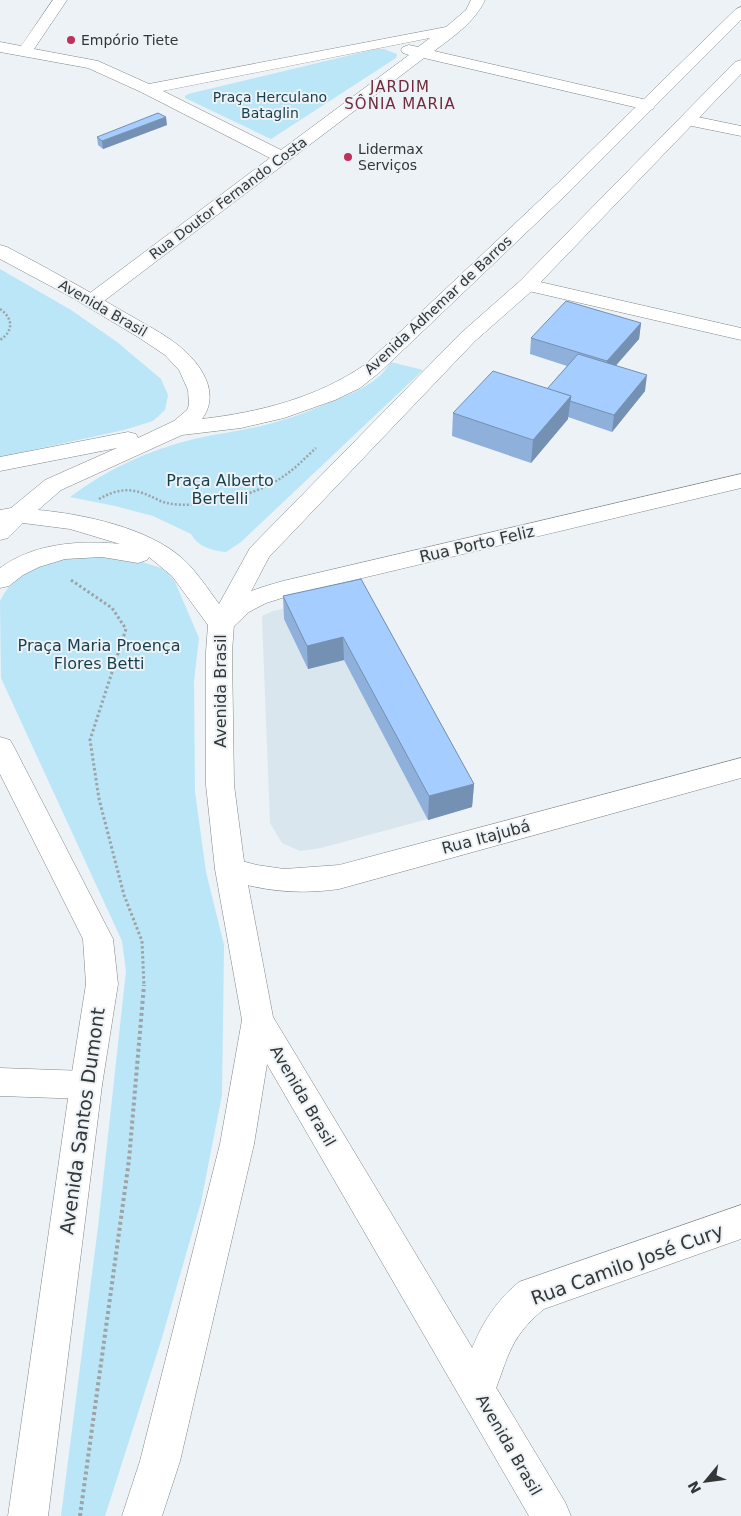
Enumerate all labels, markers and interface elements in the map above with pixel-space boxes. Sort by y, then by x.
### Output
place label: Empório Tiete [81,32,178,48]
marker: Empório Tiete [65,34,77,46]
district label: JARDIM SÔNIA MARIA [344,78,456,113]
park label: Praça Herculano Bataglin [213,89,327,121]
street label: Rua Doutor Fernando Costa [146,134,310,262]
place label: Lidermax Serviços [358,141,423,173]
marker: Lidermax Serviços [342,151,354,163]
street label: Avenida Adhemar de Barros [361,233,515,377]
street label: Avenida Brasil [56,276,150,340]
park label: Praça Alberto Bertelli [166,471,274,508]
street label: Rua Porto Feliz [418,522,536,566]
street label: Avenida Brasil [211,634,230,748]
park label: Praça Maria Proença Flores Betti [18,636,180,673]
street label: Rua Itajubá [440,816,532,858]
street label: Avenida Santos Dumont [55,1006,109,1236]
street label: Avenida Brasil [266,1042,340,1150]
street label: Rua Camilo José Cury [528,1219,726,1309]
street label: Avenida Brasil [472,1391,546,1499]
north arrow [681,1456,731,1506]
text: N [685,1478,704,1496]

